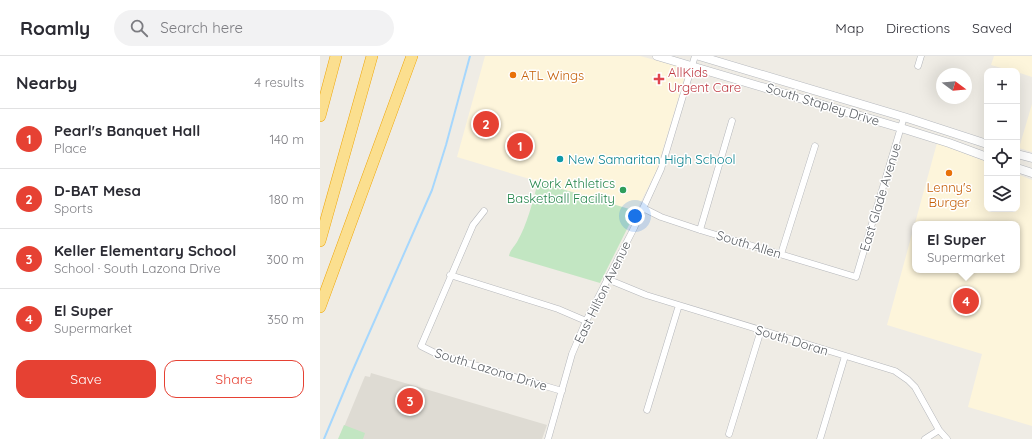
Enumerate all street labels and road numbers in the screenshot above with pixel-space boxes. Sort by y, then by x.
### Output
street label: South Stapley Drive [764,79,882,129]
street label: East Glade Avenue [856,141,904,253]
street label: South Allen [715,227,783,261]
street label: East Hilton Avenue [570,238,634,346]
street label: South Doran [754,321,830,359]
street label: South Lazona Drive [433,344,549,394]

